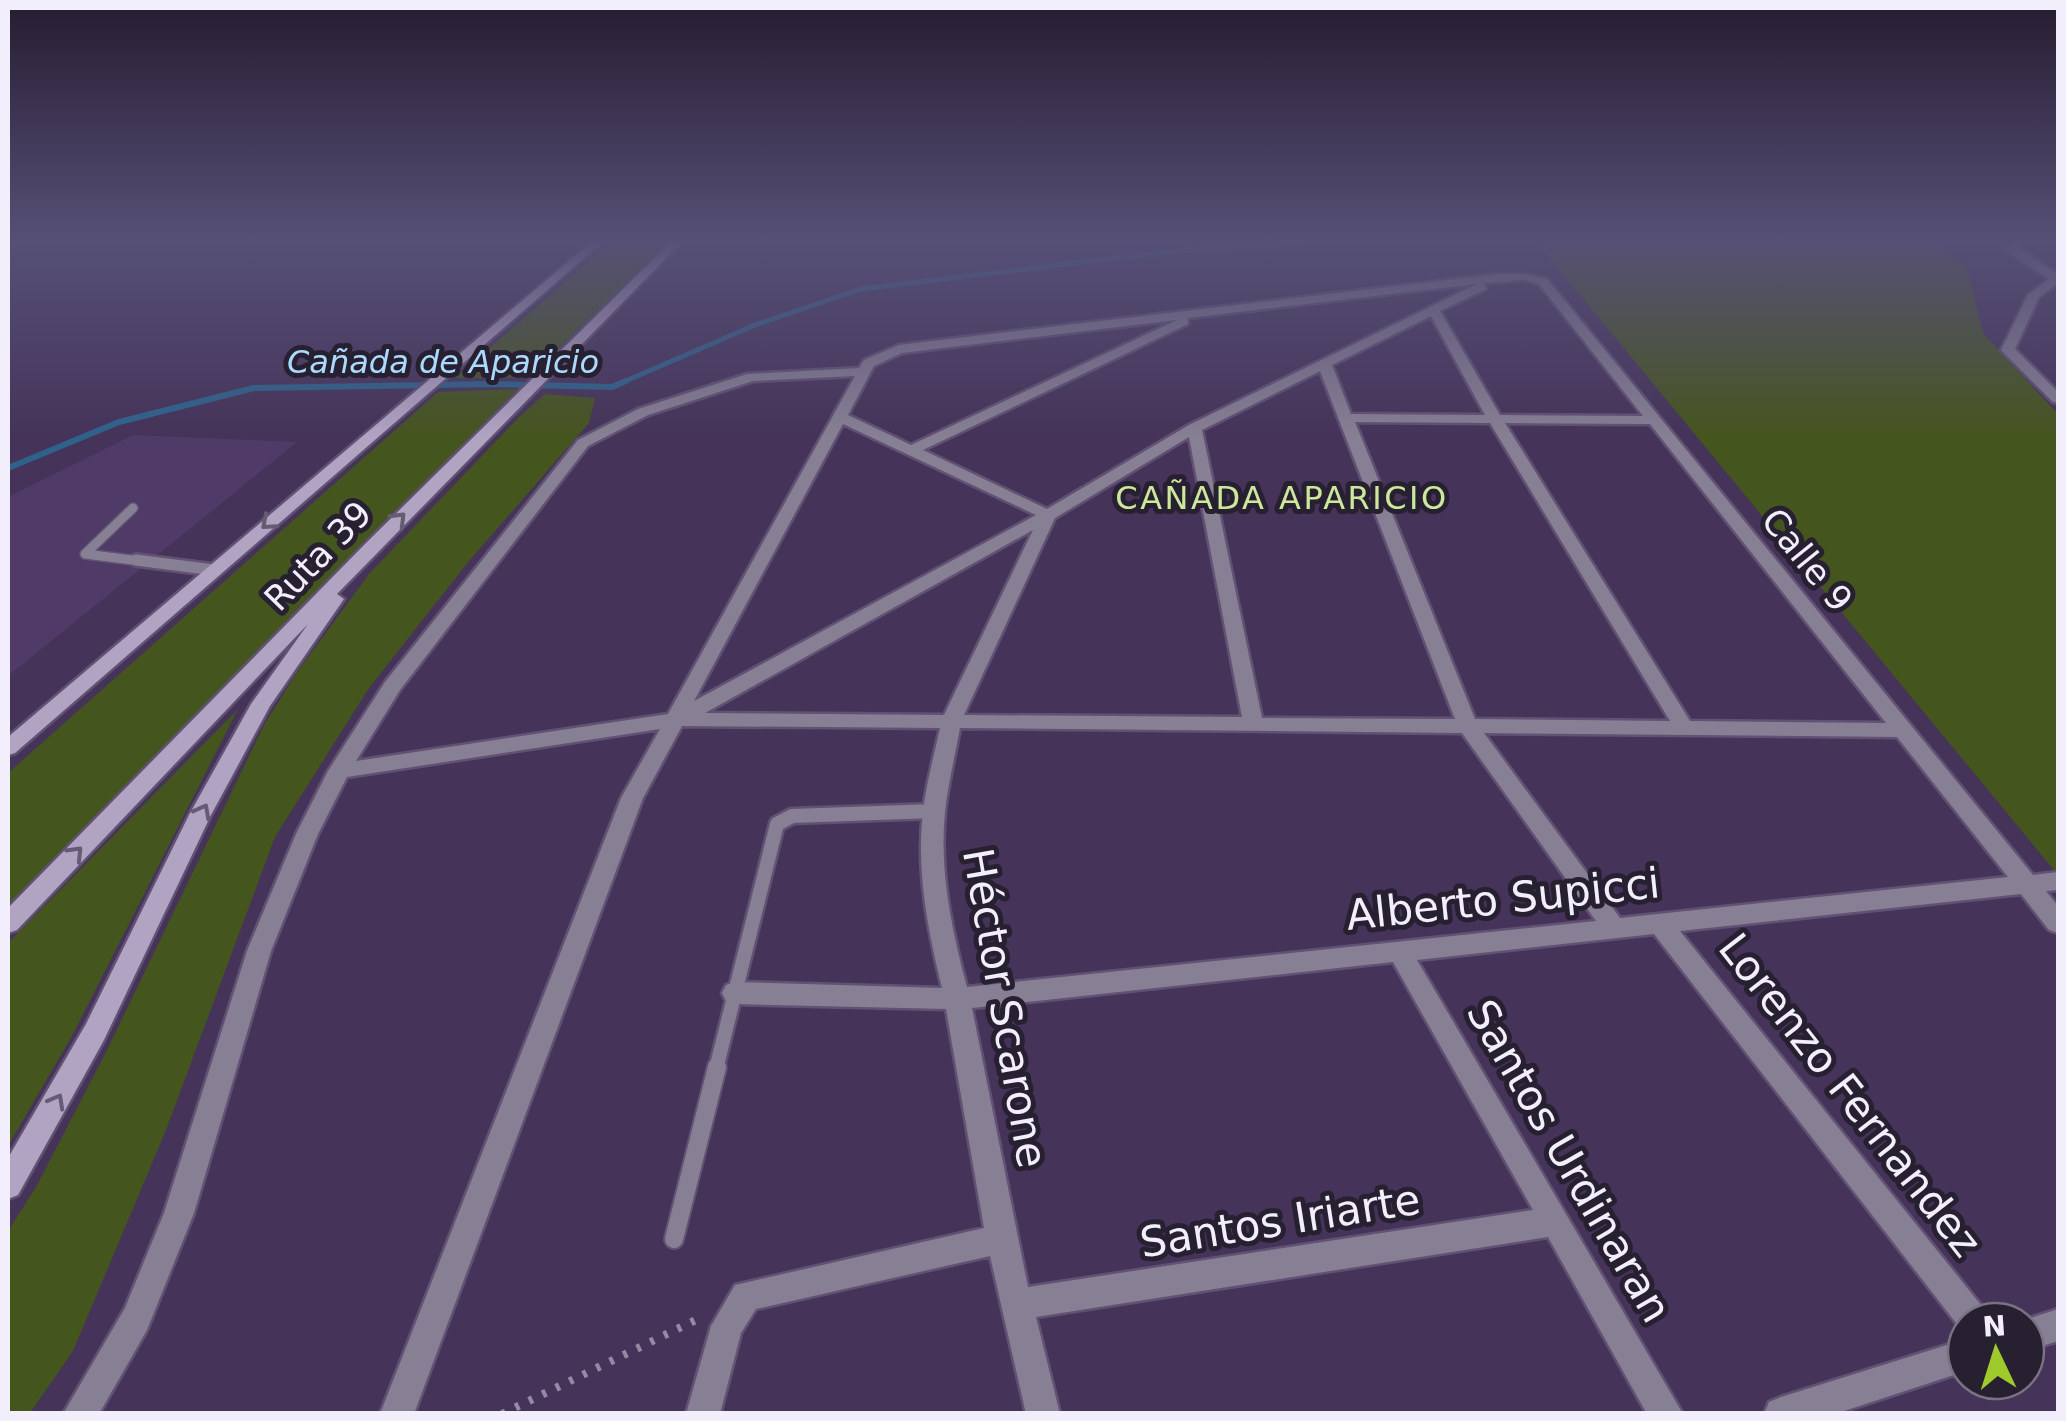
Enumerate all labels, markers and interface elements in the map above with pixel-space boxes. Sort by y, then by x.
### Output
water label: Cañada de Aparicio [287,343,599,381]
district label: CAÑADA APARICIO [1115,479,1449,517]
street label: Ruta 39 [256,493,380,619]
street label: Calle 9 [1754,501,1860,619]
one-way arrow [262,512,280,530]
one-way arrow [388,513,406,531]
one-way arrow [191,803,210,821]
street label: Héctor Scarone [953,845,1057,1171]
one-way arrow [64,847,82,865]
street label: Alberto Supicci [1344,858,1662,940]
street label: Lorenzo Fernandez [1709,924,1991,1266]
street label: Santos Urdinaran [1457,991,1681,1331]
one-way arrow [44,1094,64,1112]
street label: Santos Iriarte [1136,1175,1424,1267]
north arrow [1946,1301,2046,1401]
text: N [1981,1309,2007,1344]

